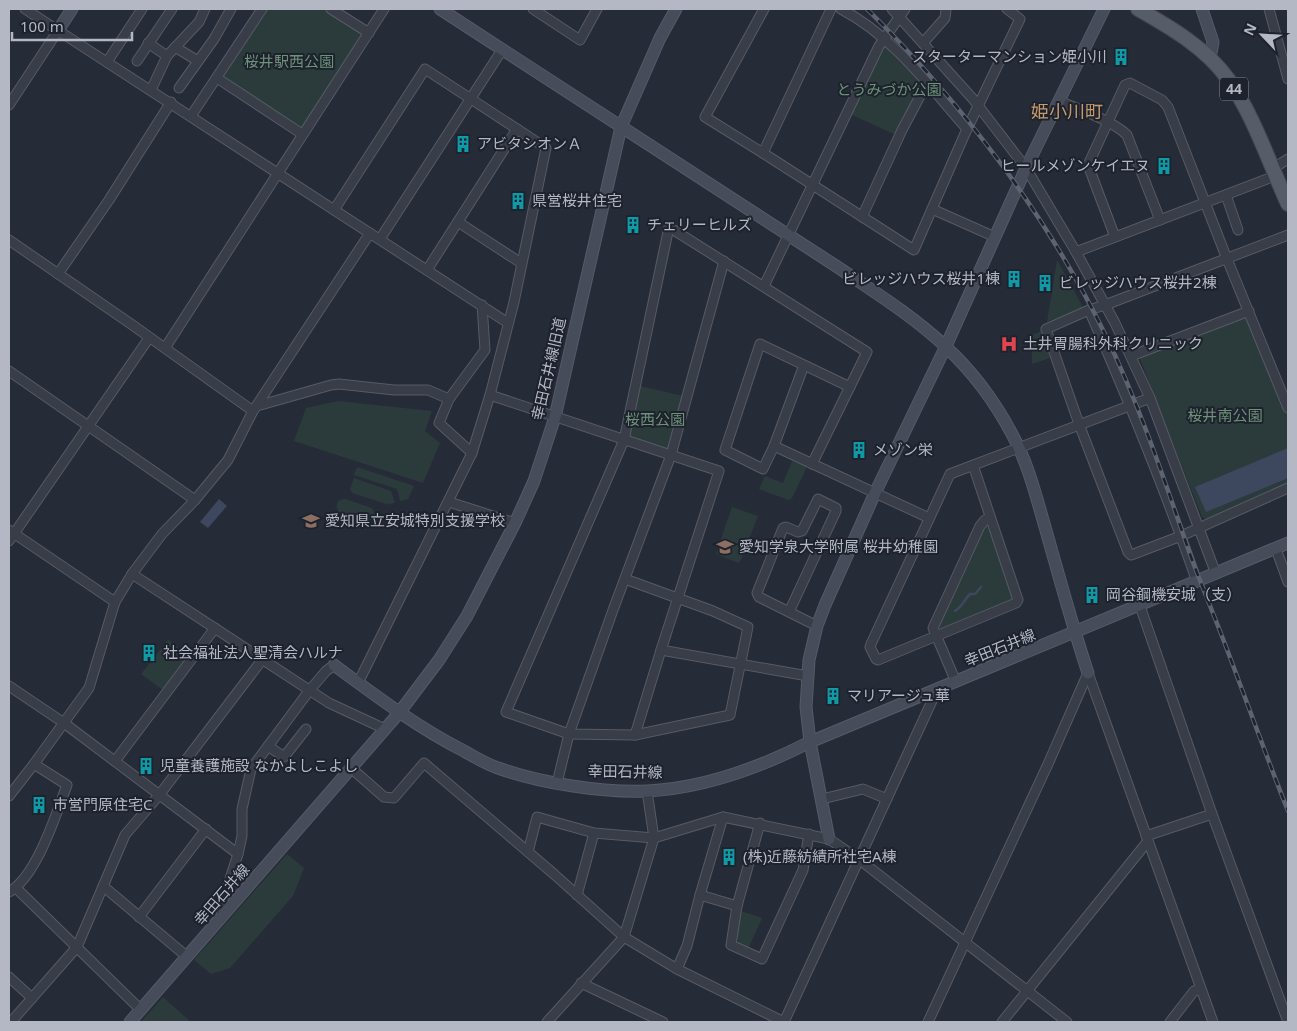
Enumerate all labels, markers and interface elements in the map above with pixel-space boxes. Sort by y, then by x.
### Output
scale bar [12,10,132,42]
north arrow [1237,10,1287,60]
text: 100 m [20,16,64,36]
text: N [1239,20,1261,38]
place label: スターターマンション姫小川 [912,46,1107,66]
building icon: スターターマンション姫小川 [1111,47,1131,67]
park label: 桜井駅西公園 [244,51,334,71]
road number: 44 [1220,78,1248,100]
park label: とうみづか公園 [836,79,942,99]
district label: 姫小川町 [1031,99,1103,123]
place label: アビタシオンＡ [477,133,582,153]
building icon: アビタシオンＡ [453,134,473,154]
place label: ヒールメゾンケイエヌ [1000,155,1150,175]
building icon: ヒールメゾンケイエヌ [1154,156,1174,176]
place label: 県営桜井住宅 [532,190,622,210]
building icon: 県営桜井住宅 [508,191,528,211]
place label: チェリーヒルズ [647,214,752,234]
building icon: チェリーヒルズ [623,215,643,235]
place label: ビレッジハウス桜井1棟 [842,268,1000,288]
building icon: ビレッジハウス桜井1棟 [1004,269,1024,289]
place label: ビレッジハウス桜井2棟 [1059,272,1217,292]
building icon: ビレッジハウス桜井2棟 [1035,273,1055,293]
street label: 幸田石井線旧道 [526,315,570,422]
place label: 土井胃腸科外科クリニック [1023,333,1203,353]
hospital icon: 土井胃腸科外科クリニック [999,334,1019,354]
park label: 桜井南公園 [1187,405,1263,425]
park label: 桜西公園 [625,409,685,429]
place label: メゾン栄 [873,439,933,459]
building icon: メゾン栄 [849,440,869,460]
place label: 愛知県立安城特別支援学校 [325,510,505,530]
school or university icon: 愛知県立安城特別支援学校 [301,511,321,531]
place label: 愛知学泉大学附属 桜井幼稚園 [739,536,938,556]
school or university icon: 愛知学泉大学附属 桜井幼稚園 [715,537,735,557]
place label: 岡谷鋼機安城（支） [1106,584,1241,604]
building icon: 岡谷鋼機安城（支） [1082,585,1102,605]
street label: 幸田石井線 [961,624,1038,670]
place label: 社会福祉法人聖清会ハルナ [163,642,343,662]
building icon: 社会福祉法人聖清会ハルナ [139,643,159,663]
place label: マリアージュ華 [847,685,950,705]
building icon: マリアージュ華 [823,686,843,706]
place label: 児童養護施設 なかよしこよし [160,755,358,775]
building icon: 児童養護施設 なかよしこよし [136,756,156,776]
street label: 幸田石井線 [587,760,663,782]
place label: 市営門原住宅C [53,794,153,814]
building icon: 市営門原住宅C [29,795,49,815]
place label: (株)近藤紡績所社宅A棟 [743,846,897,866]
building icon: (株)近藤紡績所社宅A棟 [719,847,739,867]
street label: 幸田石井線 [189,859,253,929]

